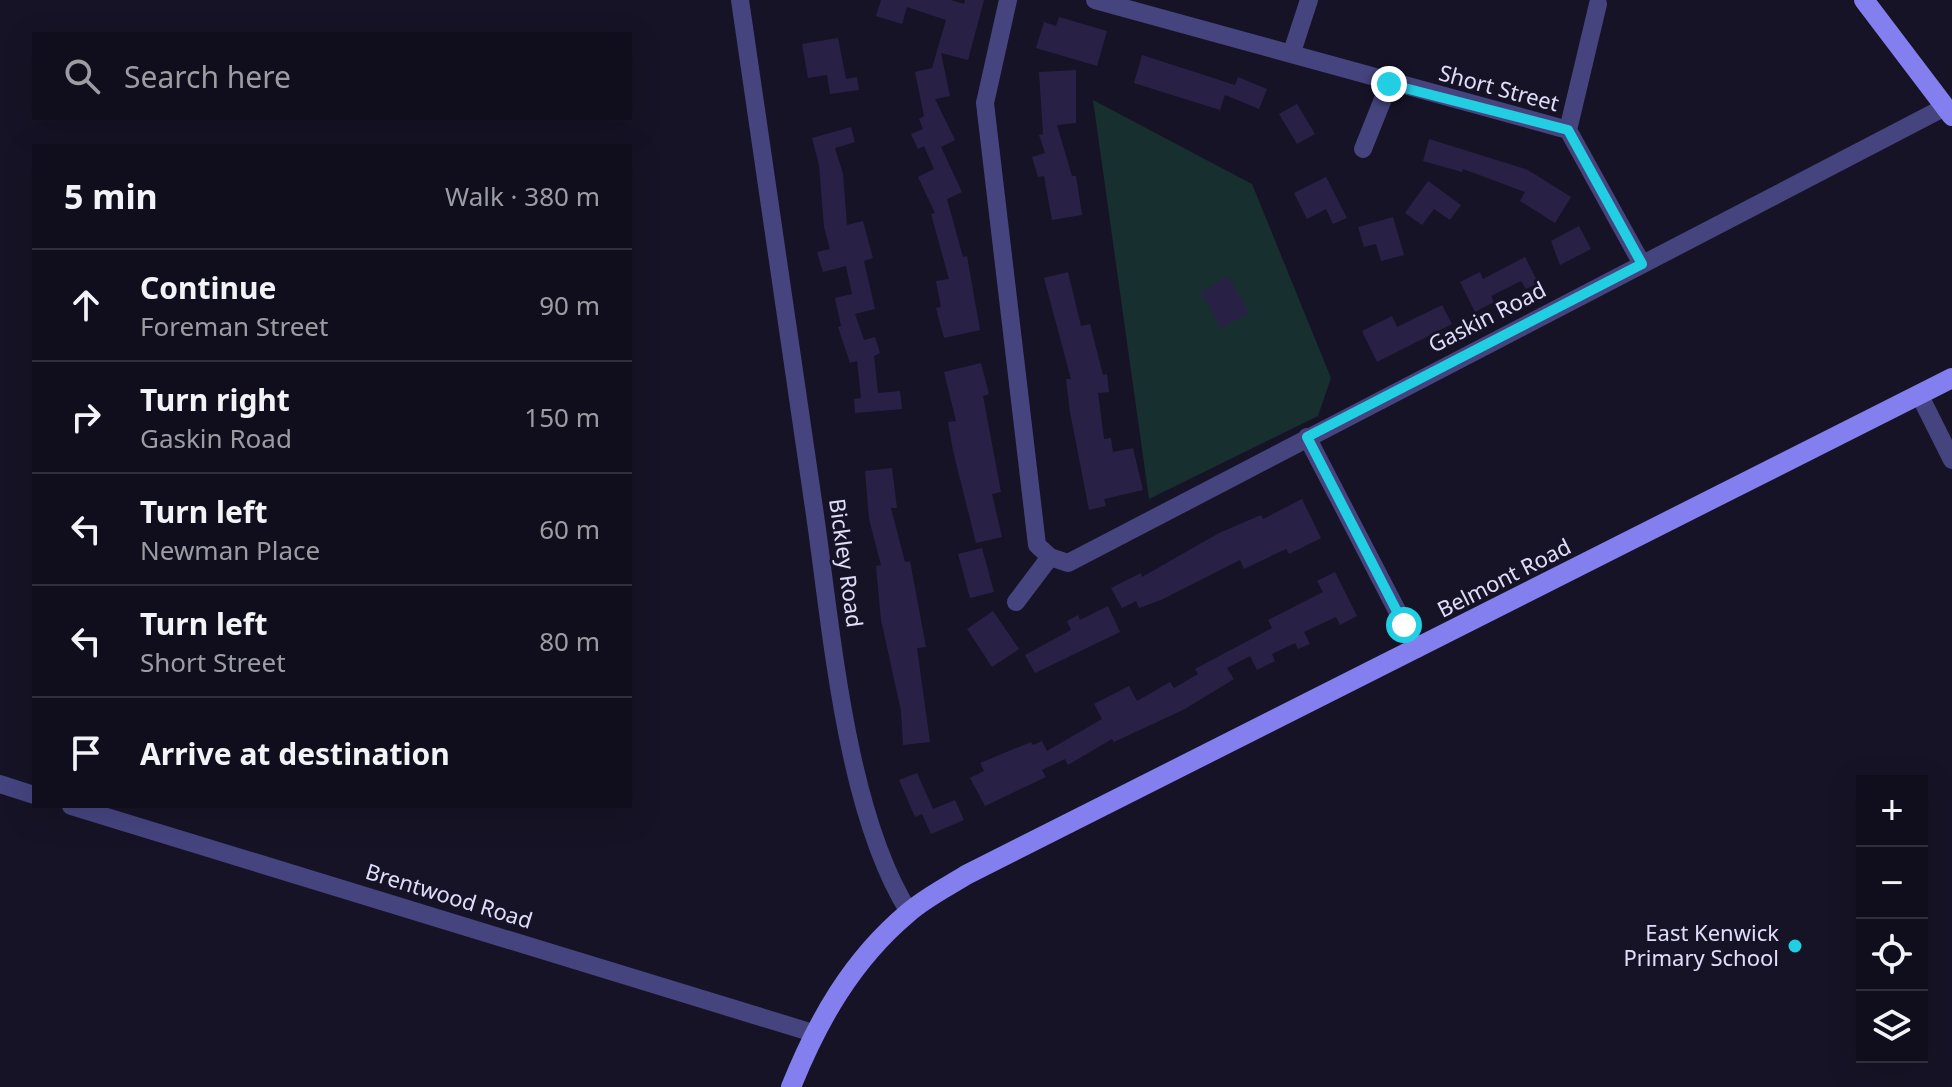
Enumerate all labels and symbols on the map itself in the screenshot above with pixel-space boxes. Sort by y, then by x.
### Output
street label: Short Street [1436,57,1563,117]
route end [1371,66,1407,102]
street label: Gaskin Road [1422,274,1551,359]
street label: Bickley Road [823,497,871,629]
street label: Belmont Road [1432,531,1576,624]
route start [1386,607,1422,643]
street label: Brentwood Road [362,855,536,935]
place label: East Kenwick Primary School [1623,917,1779,972]
marker: East Kenwick Primary School [1786,937,1804,955]

